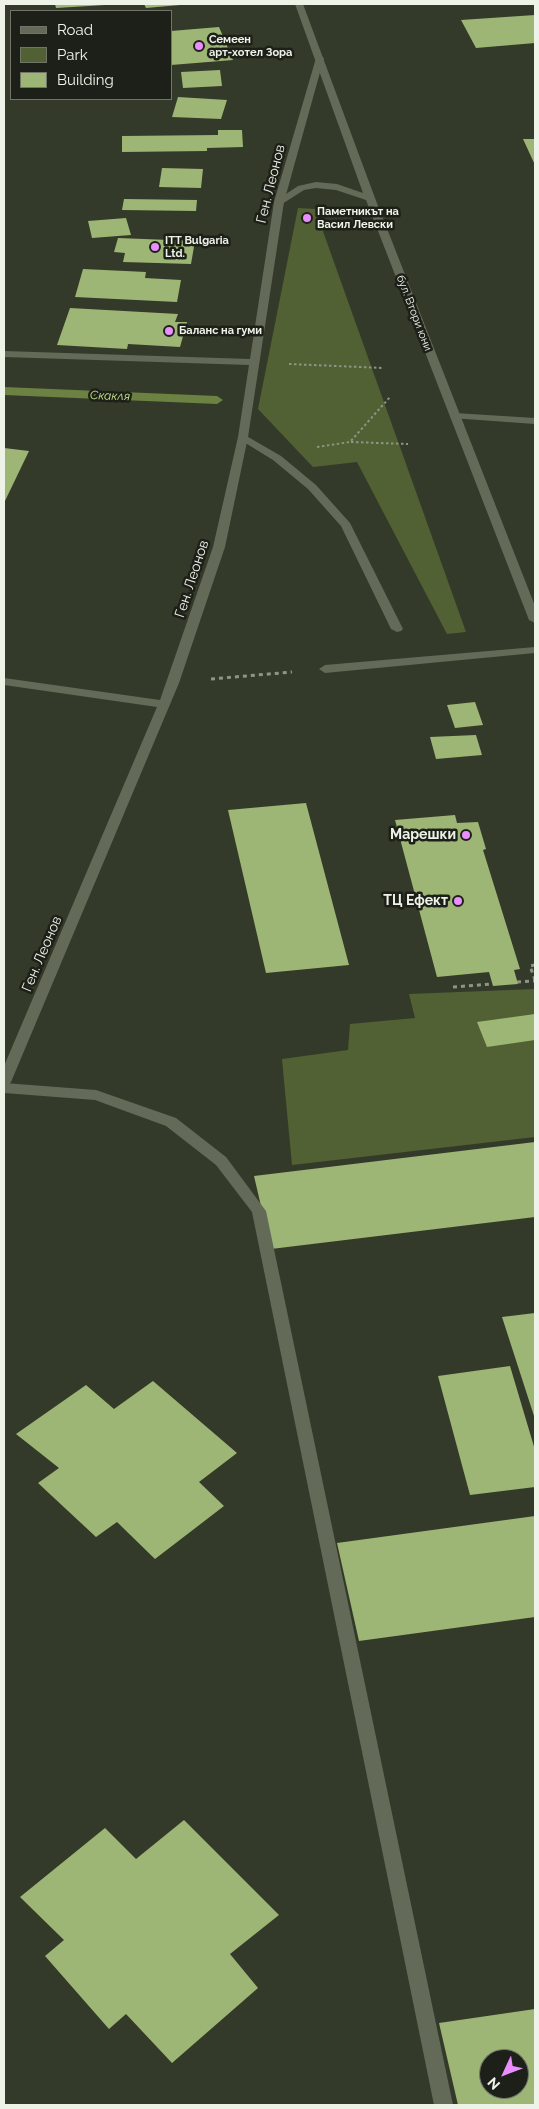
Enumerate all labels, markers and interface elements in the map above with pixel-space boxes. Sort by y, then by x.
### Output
legend [10,10,172,100]
text: Road [57,21,93,39]
place label: Семеен арт-хотел Зора [209,33,292,59]
marker: Семеен арт-хотел Зора [193,40,205,52]
text: Park [57,46,88,64]
text: Building [57,71,114,89]
street label: Ген. Леонов [253,143,289,225]
place label: Паметникът на Васил Левски [317,205,399,231]
marker: Паметникът на Васил Левски [301,212,313,224]
place label: ITT Bulgaria Ltd. [165,234,229,260]
marker: ITT Bulgaria Ltd. [149,241,161,253]
street label: бул. Втори юни [393,273,435,353]
place label: Баланс на гуми [179,324,262,338]
marker: Баланс на гуми [163,325,175,337]
water label: Скакля [90,388,130,404]
street label: Ген. Леонов [172,538,212,620]
place label: Марешки [390,827,456,843]
marker: Марешки [460,829,472,841]
place label: ТЦ Ефект [383,893,448,909]
marker: ТЦ Ефект [452,895,464,907]
street label: Ген. Леонов [19,914,65,994]
north arrow [479,2049,529,2099]
text: N [484,2074,503,2093]

